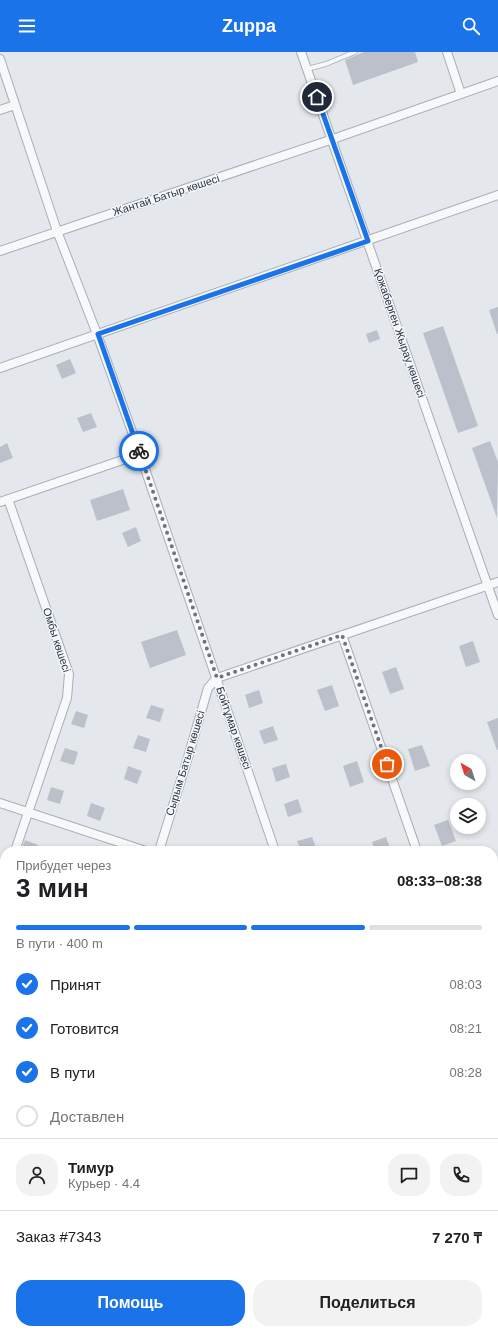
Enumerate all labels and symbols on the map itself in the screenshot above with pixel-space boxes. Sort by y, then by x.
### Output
pin [300,80,334,114]
street label: Жантай Батыр көшесі [111,172,221,218]
street label: Қожаберген Жырау көшесі [372,267,428,399]
courier [119,431,159,471]
street label: Омбы көшесі [41,606,73,674]
street label: Бойтұмар көшесі [214,685,254,771]
street label: Сырым Батыр көшесі [163,709,207,817]
pin [370,747,404,781]
north arrow [450,754,486,790]

